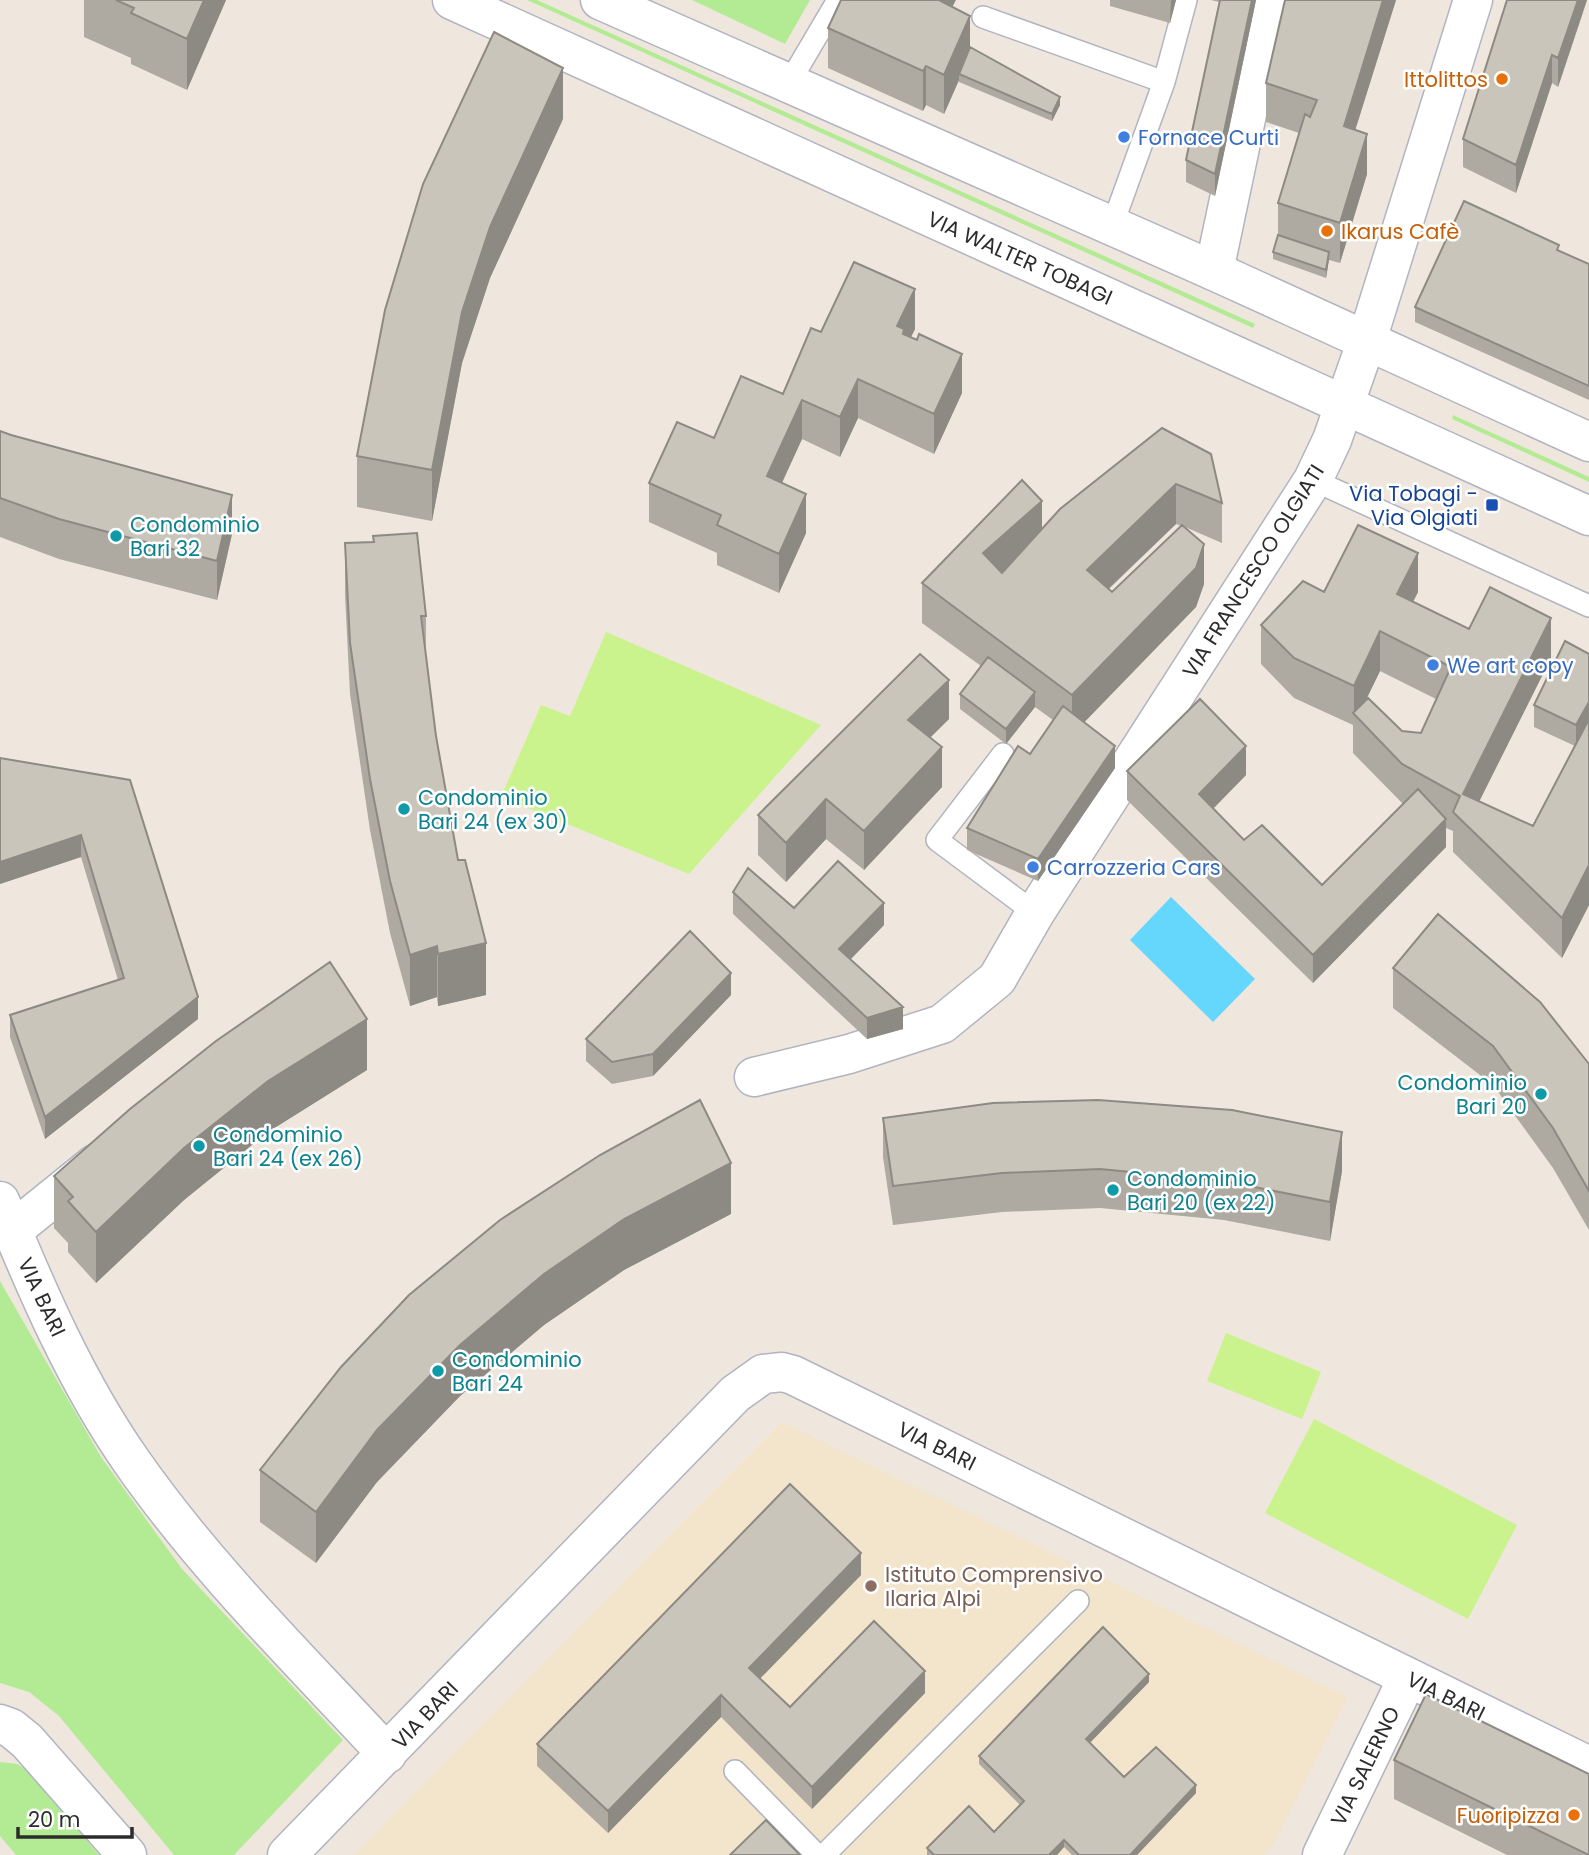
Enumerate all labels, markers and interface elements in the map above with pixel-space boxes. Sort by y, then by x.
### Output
place label: Ittolittos [1404,65,1488,94]
marker: Ittolittos [1494,71,1510,87]
place label: Fornace Curti [1138,123,1279,152]
marker: Fornace Curti [1116,129,1132,145]
street label: VIA WALTER TOBAGI [923,204,1117,312]
place label: Ikarus Cafè [1341,217,1459,246]
marker: Ikarus Cafè [1319,223,1335,239]
street label: VIA FRANCESCO OLGIATI [1175,459,1331,683]
place label: Via Tobagi - Via Olgiati [1349,479,1478,532]
marker: Via Tobagi - Via Olgiati [1484,497,1500,513]
place label: Condominio Bari 32 [130,510,260,563]
marker: Condominio Bari 32 [108,528,124,544]
place label: We art copy [1447,651,1574,680]
marker: We art copy [1425,657,1441,673]
place label: Condominio Bari 24 (ex 30) [418,783,568,836]
marker: Condominio Bari 24 (ex 30) [396,801,412,817]
place label: Carrozzeria Cars [1047,853,1221,882]
marker: Carrozzeria Cars [1025,859,1041,875]
place label: Condominio Bari 20 [1397,1068,1527,1121]
marker: Condominio Bari 20 [1533,1086,1549,1102]
place label: Condominio Bari 24 (ex 26) [213,1120,363,1173]
marker: Condominio Bari 24 (ex 26) [191,1138,207,1154]
place label: Condominio Bari 20 (ex 22) [1127,1164,1275,1217]
marker: Condominio Bari 20 (ex 22) [1105,1182,1121,1198]
street label: VIA BARI [11,1253,73,1341]
place label: Condominio Bari 24 [452,1345,582,1398]
marker: Condominio Bari 24 [430,1363,446,1379]
street label: VIA BARI [893,1415,981,1477]
place label: Istituto Comprensivo Ilaria Alpi [885,1560,1103,1613]
marker: Istituto Comprensivo Ilaria Alpi [863,1578,879,1594]
street label: VIA BARI [1402,1665,1490,1727]
street label: VIA BARI [385,1675,465,1755]
street label: VIA SALERNO [1324,1701,1406,1831]
scale bar [18,1796,131,1840]
place label: Fuoripizza [1457,1801,1560,1830]
text: 20 m [28,1805,81,1834]
marker: Fuoripizza [1566,1807,1582,1823]

